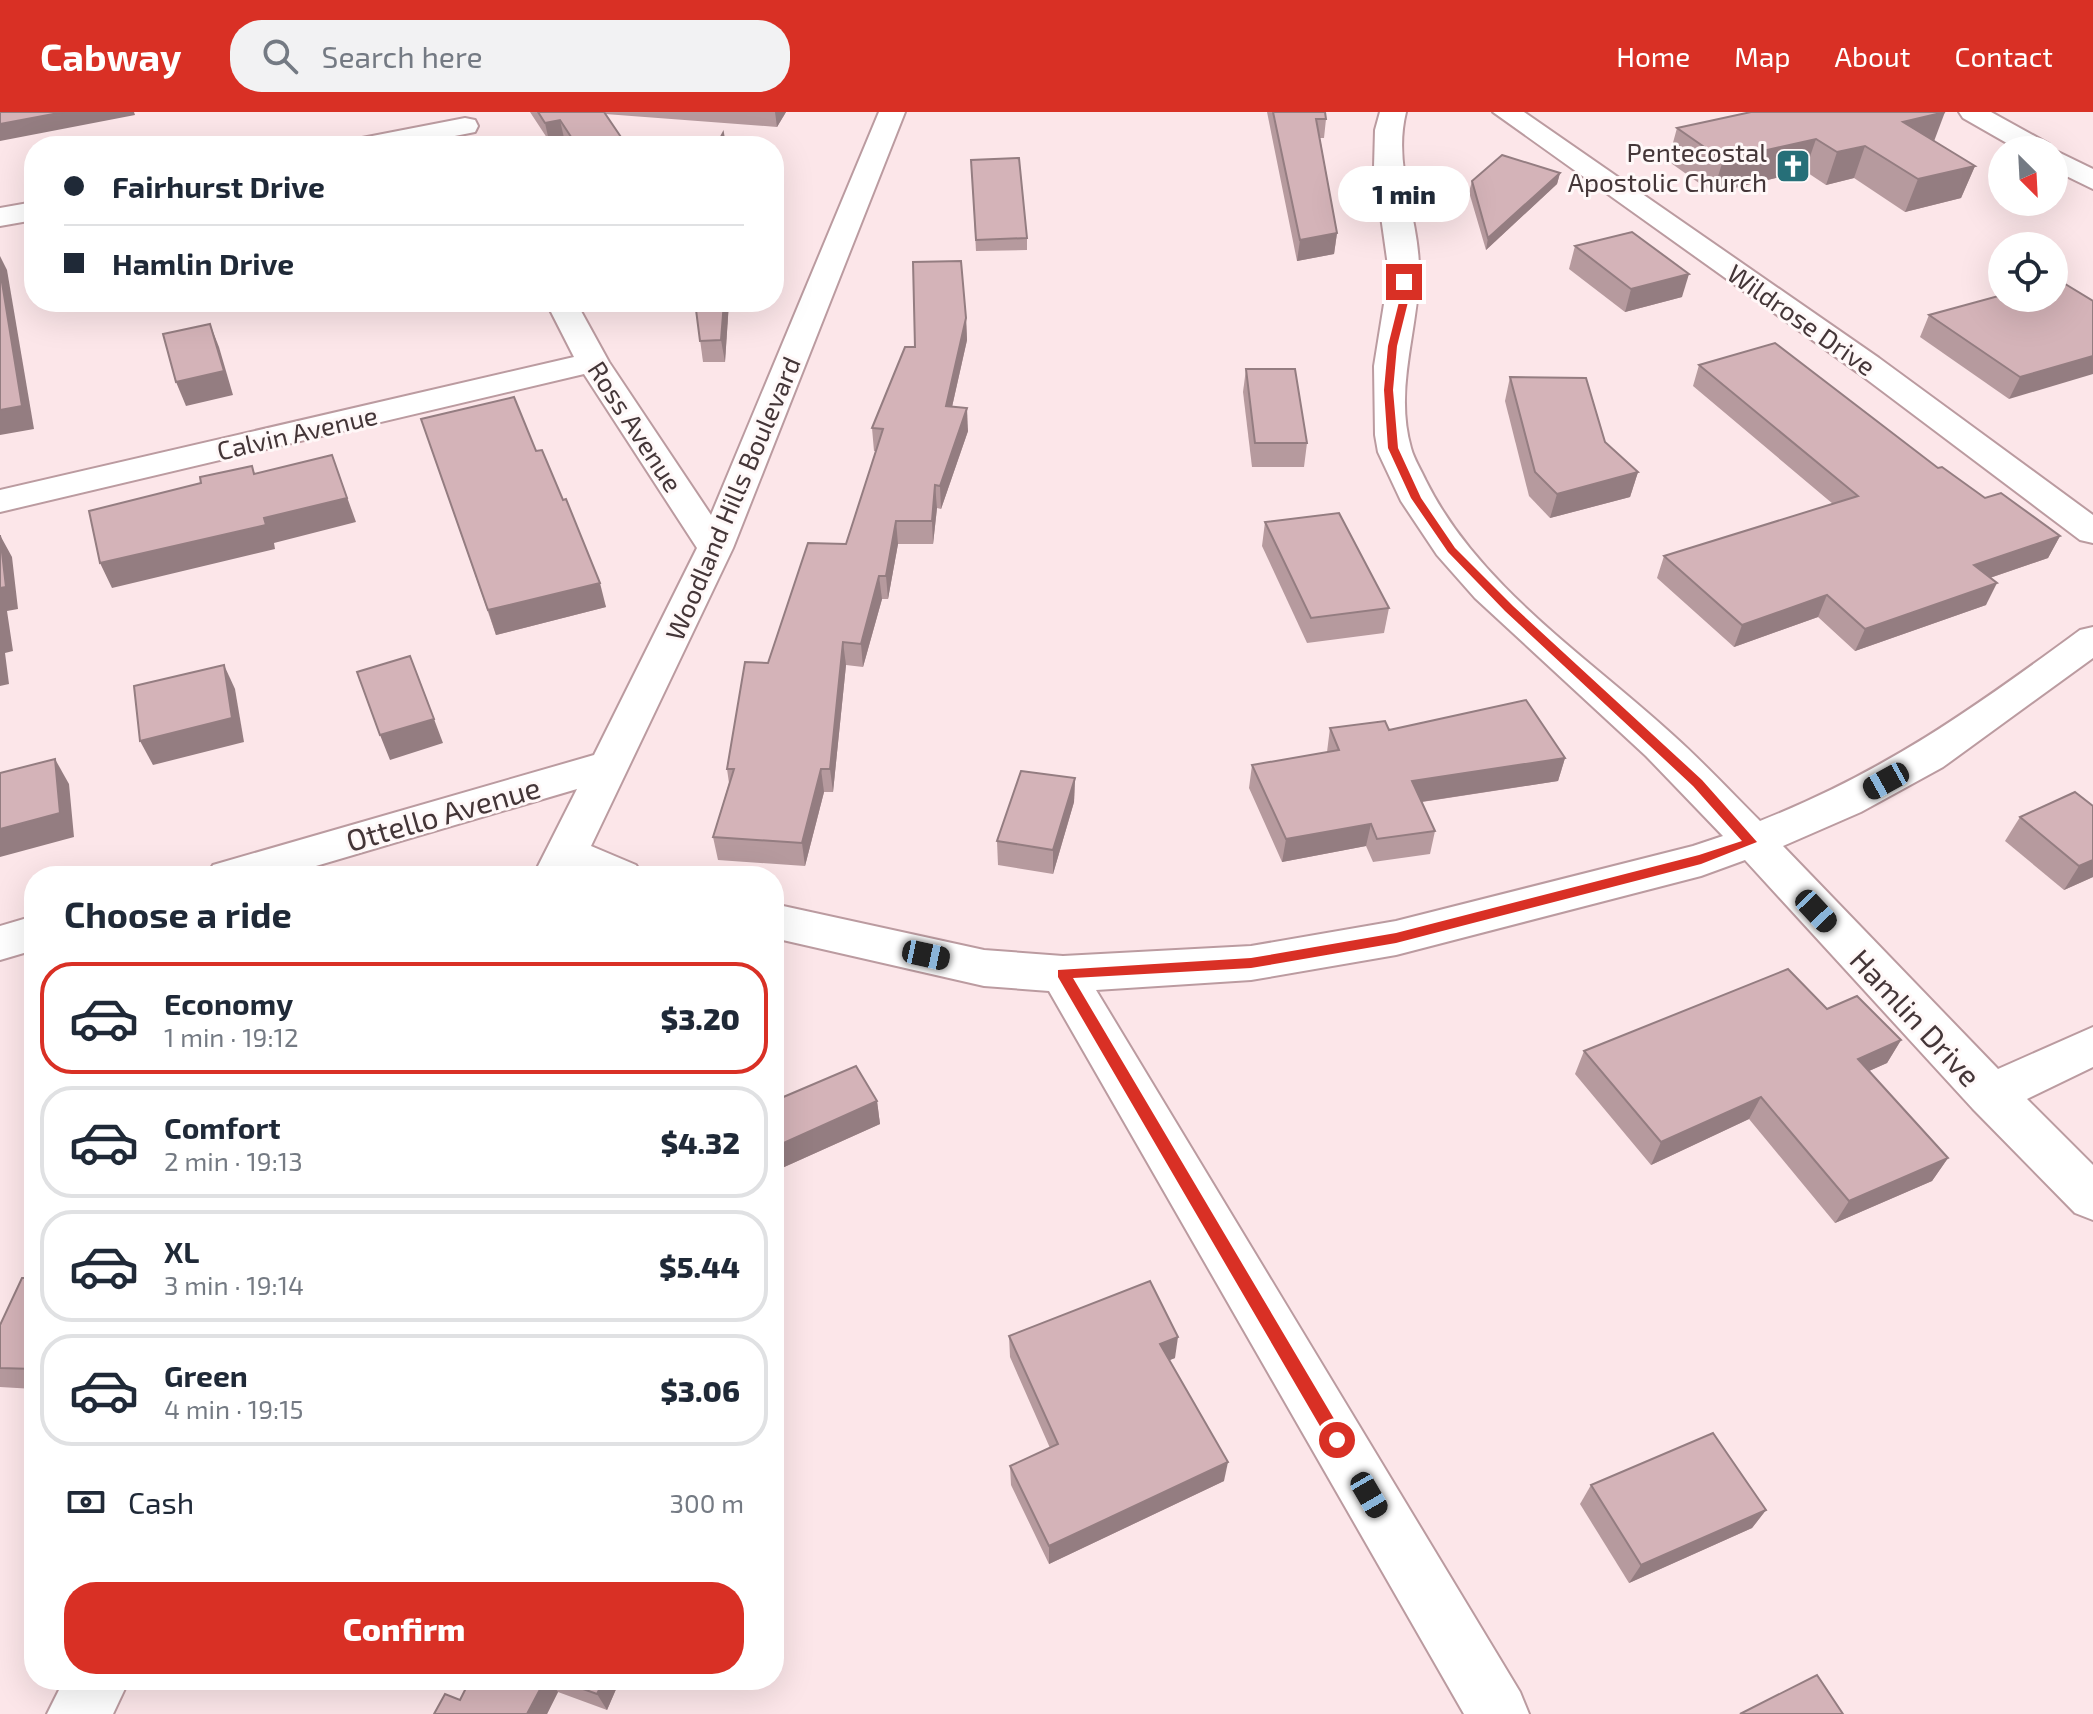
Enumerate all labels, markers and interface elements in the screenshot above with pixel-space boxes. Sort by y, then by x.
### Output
search box [230,20,790,92]
text: Cabway [40,33,182,79]
icon: search [258,34,302,78]
text: Search here [322,38,483,74]
text: Home [1616,39,1690,73]
text: Map [1734,39,1791,73]
text: About [1835,39,1910,73]
text: Contact [1954,39,2053,73]
place label: Pentecostal Apostolic Church [1568,136,1767,197]
north arrow [1988,136,2068,216]
map controls [1988,136,2068,312]
church icon: Pentecostal Apostolic Church [1774,147,1812,185]
callout: 1 min [1338,166,1470,222]
text: Fairhurst Drive [112,168,325,204]
text: 1 min [1372,178,1436,209]
button: locate [1988,232,2068,312]
text: Hamlin Drive [112,245,294,281]
street label: Wildrose Drive [1722,257,1882,381]
route end [1386,264,1422,300]
street label: Woodland Hills Boulevard [658,352,806,644]
street label: Ross Avenue [582,355,690,497]
street label: Calvin Avenue [214,398,380,466]
car [1859,759,1913,803]
street label: Ottello Avenue [342,768,544,858]
car [1791,885,1841,937]
text: Choose a ride [64,892,292,935]
car [900,938,952,972]
street label: Hamlin Drive [1843,941,1989,1093]
icon: car [68,982,140,1054]
text: Economy [164,985,293,1021]
text: $3.20 [661,1000,740,1036]
text: 1 min · 19:12 [164,1021,299,1052]
icon: car [68,1106,140,1178]
text: Comfort [164,1109,281,1145]
text: $4.32 [660,1124,740,1160]
text: 2 min · 19:13 [164,1145,303,1176]
icon: car [68,1230,140,1302]
text: XL [164,1233,199,1269]
text: $5.44 [659,1248,740,1284]
text: 3 min · 19:14 [164,1269,304,1300]
icon: car [68,1354,140,1426]
text: Green [164,1357,248,1393]
text: $3.06 [660,1372,740,1408]
text: 4 min · 19:15 [164,1393,304,1424]
route start [1319,1422,1355,1458]
car [1347,1468,1391,1522]
icon: cash [64,1480,108,1524]
text: Cash [128,1484,194,1520]
text: 300 m [670,1487,744,1518]
button: Confirm [64,1582,744,1674]

